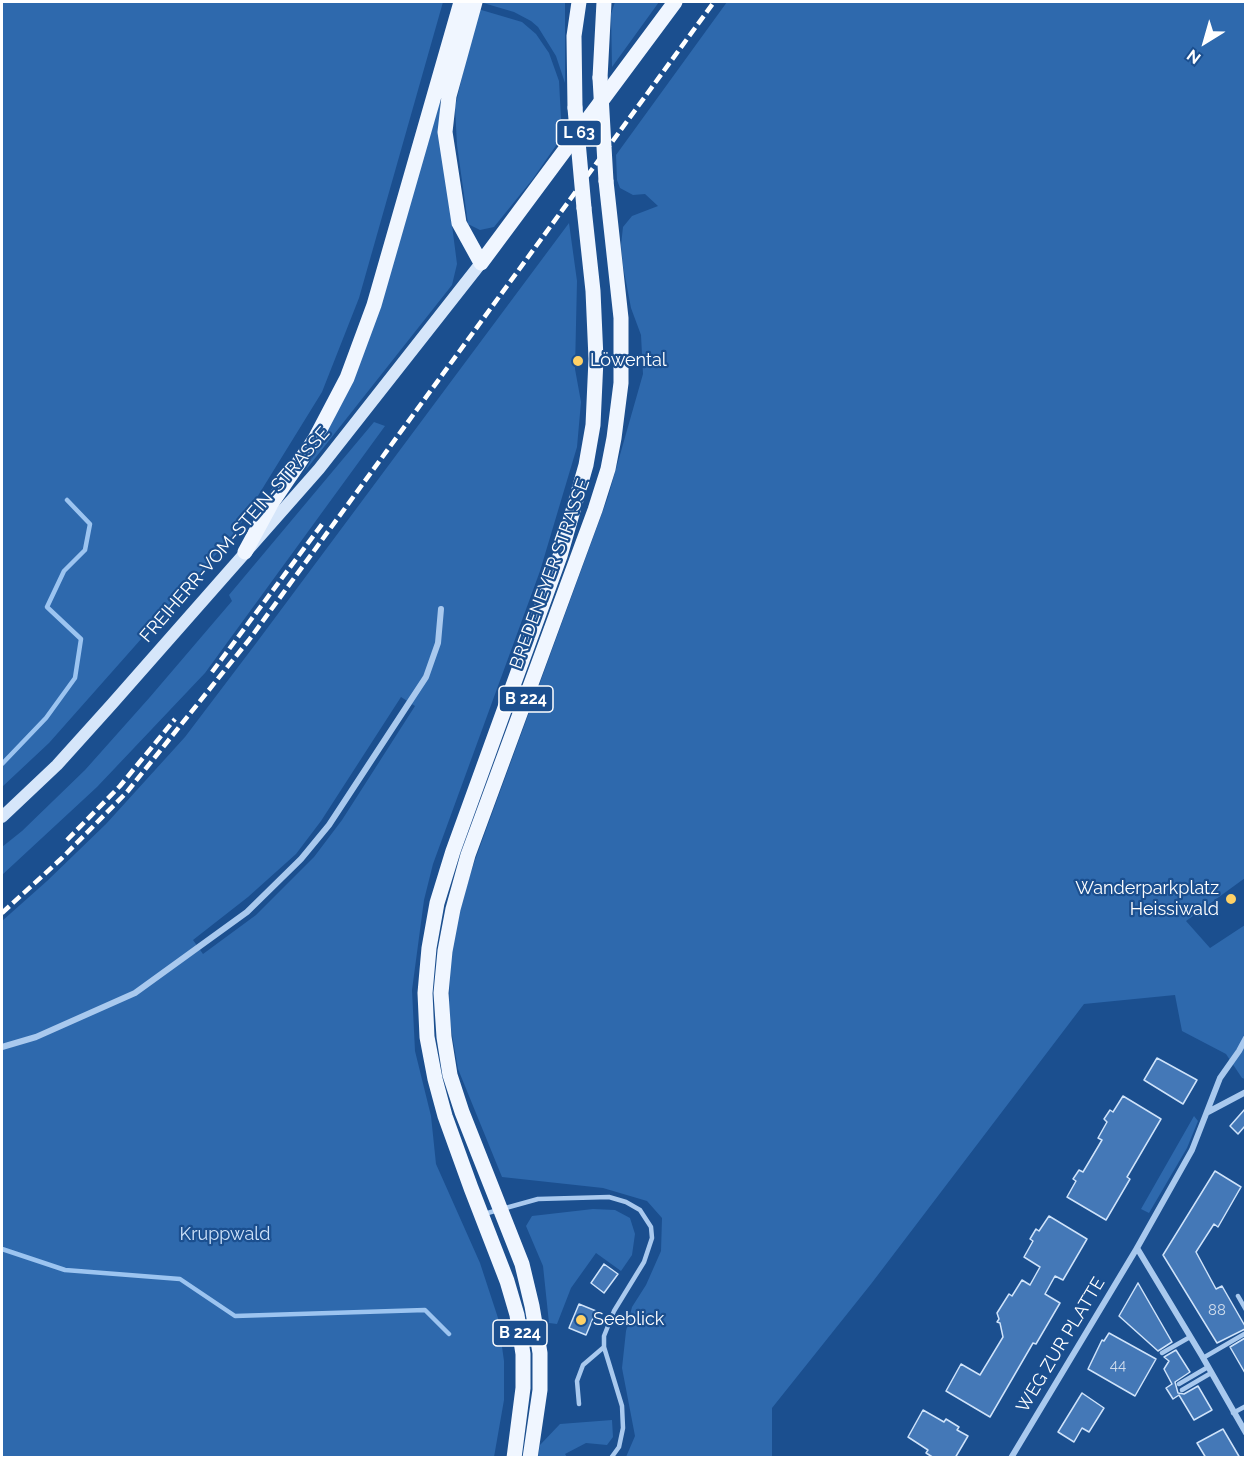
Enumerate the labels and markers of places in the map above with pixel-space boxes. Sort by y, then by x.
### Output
place label: Löwental [590,350,667,372]
marker: Löwental [571,354,585,368]
place label: Wanderparkplatz Heissiwald [1075,878,1219,920]
marker: Wanderparkplatz Heissiwald [1224,892,1238,906]
place label: Seeblick [593,1309,664,1331]
marker: Seeblick [574,1313,588,1327]

